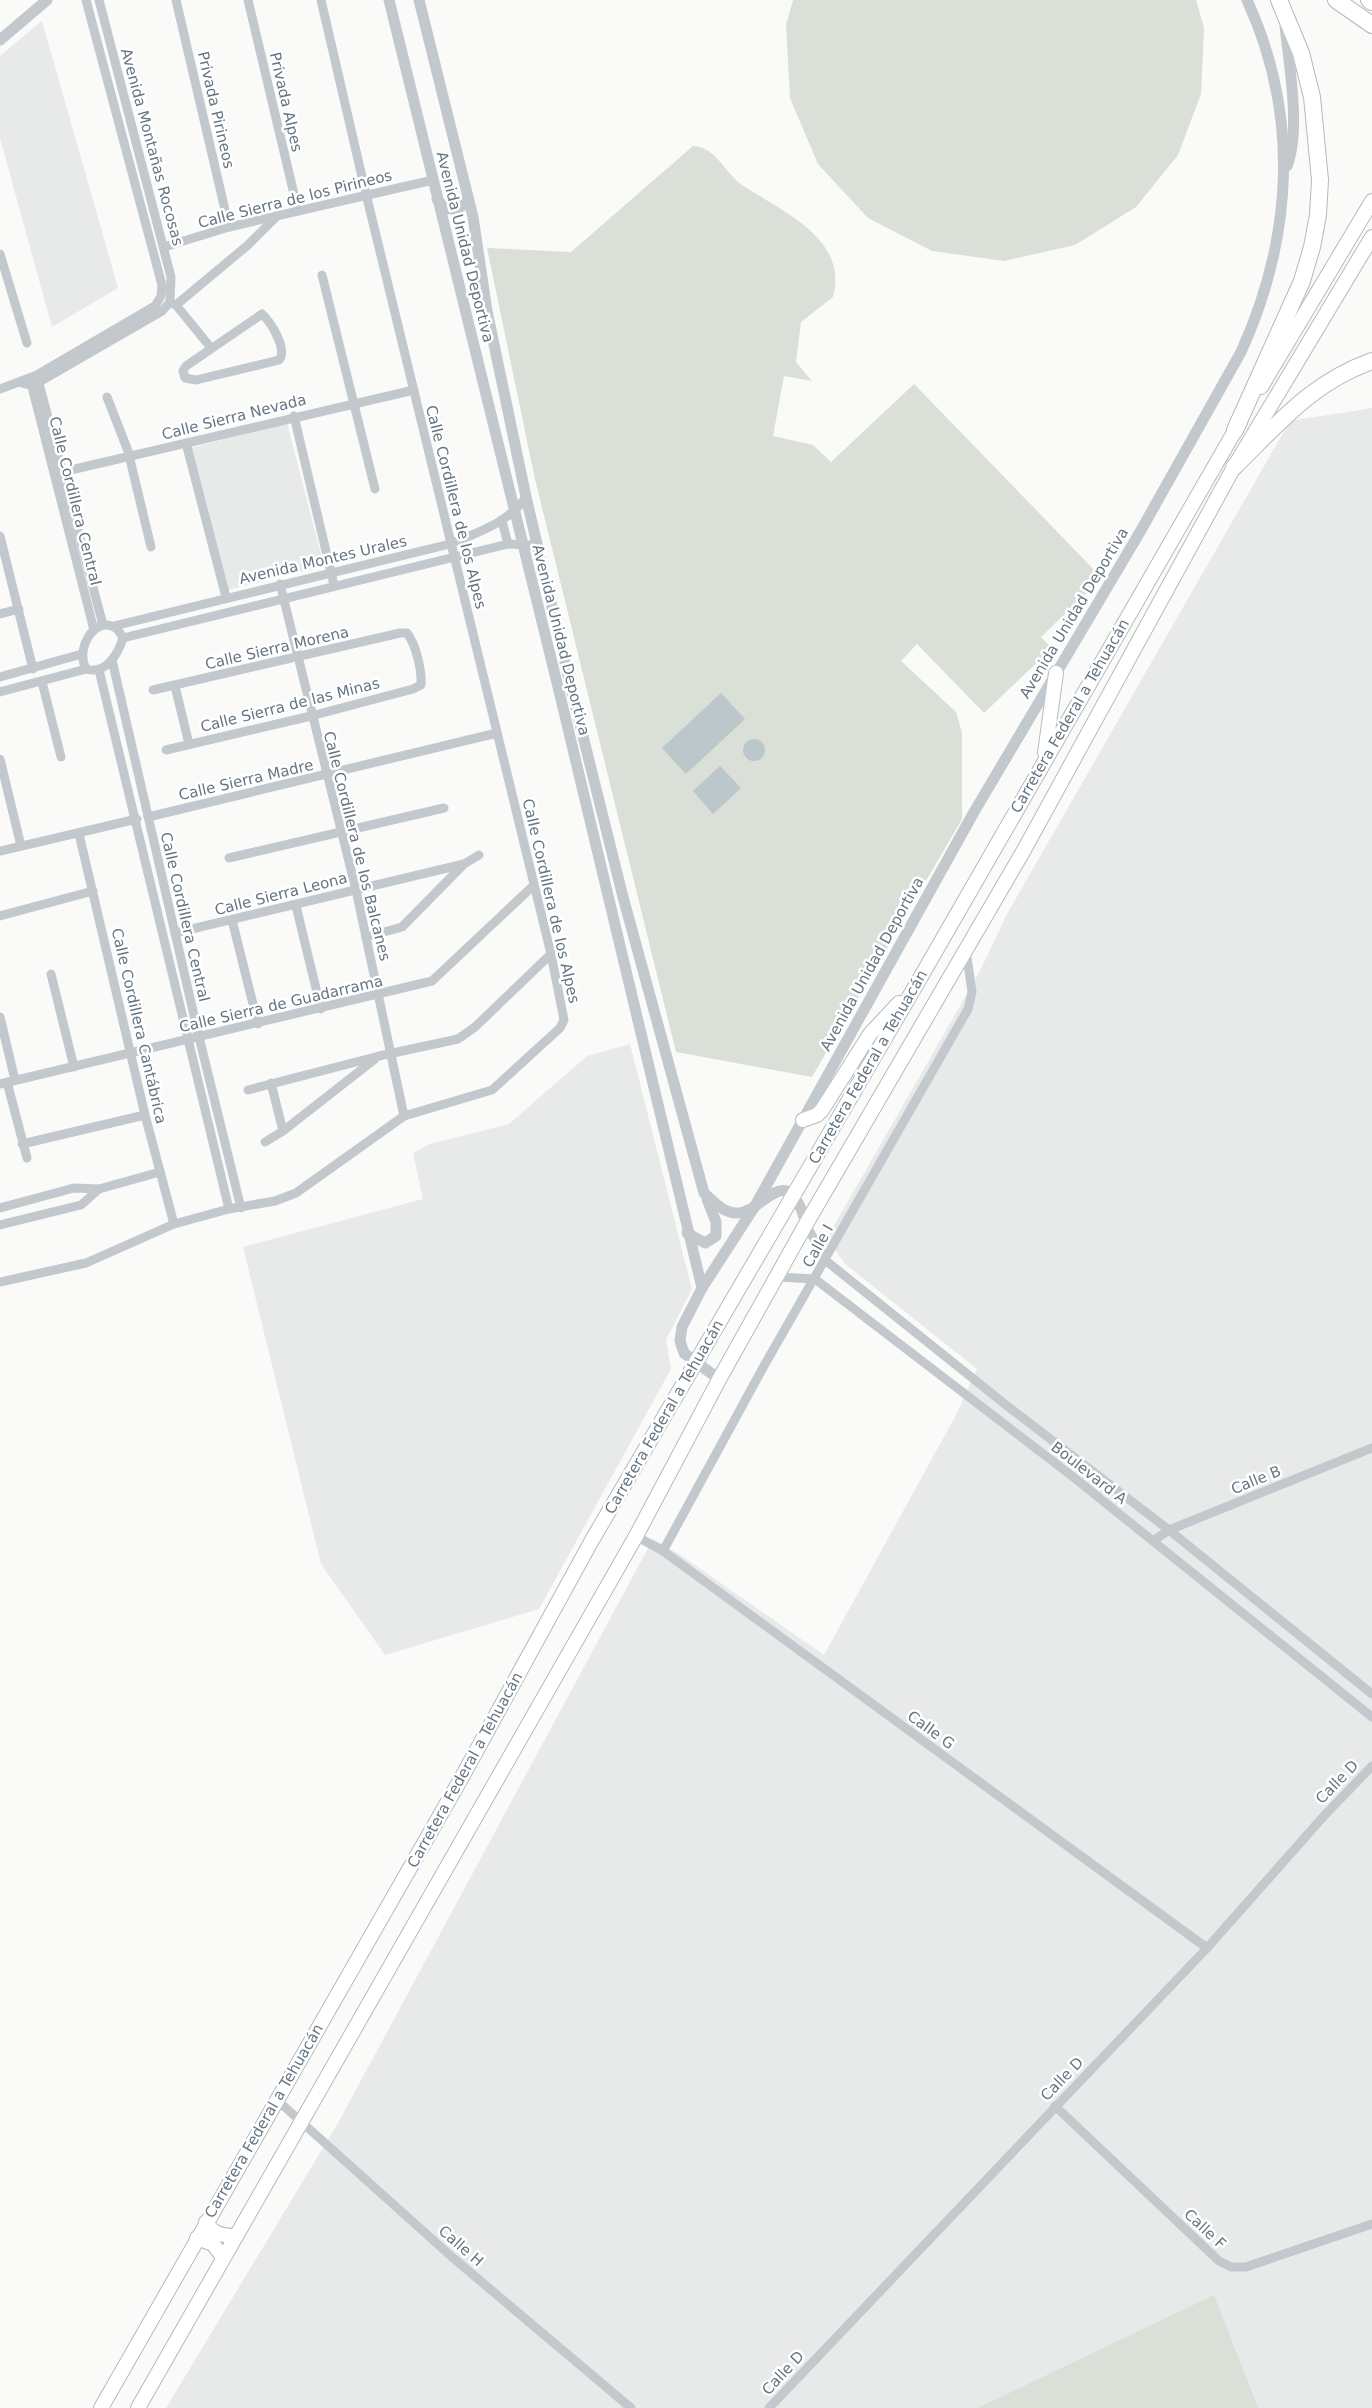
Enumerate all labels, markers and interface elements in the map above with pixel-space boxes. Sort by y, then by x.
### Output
street label: Avenida Montañas Rocosas [117,46,187,248]
street label: Privada Pirineos [194,50,238,170]
street label: Privada Alpes [266,50,306,154]
street label: Avenida Unidad Deportiva [433,150,497,344]
street label: Calle Sierra de los Pirineos [196,166,394,232]
street label: Calle Sierra Nevada [160,390,308,444]
street label: Calle Cordillera de los Alpes [422,403,490,611]
street label: Calle Cordillera Central [45,415,105,587]
street label: Avenida Unidad Deportiva [1016,524,1132,702]
street label: Avenida Montes Urales [237,532,409,588]
street label: Avenida Unidad Deportiva [529,543,593,737]
street label: Carretera Federal a Tehuacán [1007,616,1133,816]
street label: Calle Sierra Morena [203,623,351,673]
street label: Calle Sierra de las Minas [199,674,382,736]
street label: Calle Cordillera de los Balcanes [320,729,394,963]
street label: Calle Sierra Madre [177,756,315,804]
street label: Calle Cordillera de los Alpes [519,797,583,1005]
street label: Calle Cordillera Central [157,830,213,1004]
street label: Calle Sierra Leona [213,869,349,919]
street label: Avenida Unidad Deportiva [817,874,927,1054]
street label: Calle Cordillera Cantábrica [108,926,170,1126]
street label: Carretera Federal a Tehuacán [805,967,931,1167]
street label: Calle Sierra de Guadarrama [177,972,385,1036]
street label: Calle I [799,1221,837,1271]
street label: Carretera Federal a Tehuacán [601,1317,727,1517]
street label: Boulevard A [1048,1438,1131,1509]
street label: Calle B [1228,1462,1284,1498]
street label: Carretera Federal a Tehuacán [404,1669,526,1871]
street label: Calle G [904,1707,958,1753]
street label: Calle D [1312,1756,1362,1808]
street label: Carretera Federal a Tehuacán [201,2021,327,2221]
street label: Calle D [1037,2053,1087,2105]
street label: Calle F [1180,2205,1230,2253]
street label: Calle H [435,2222,487,2270]
street label: Calle D [758,2347,808,2399]

